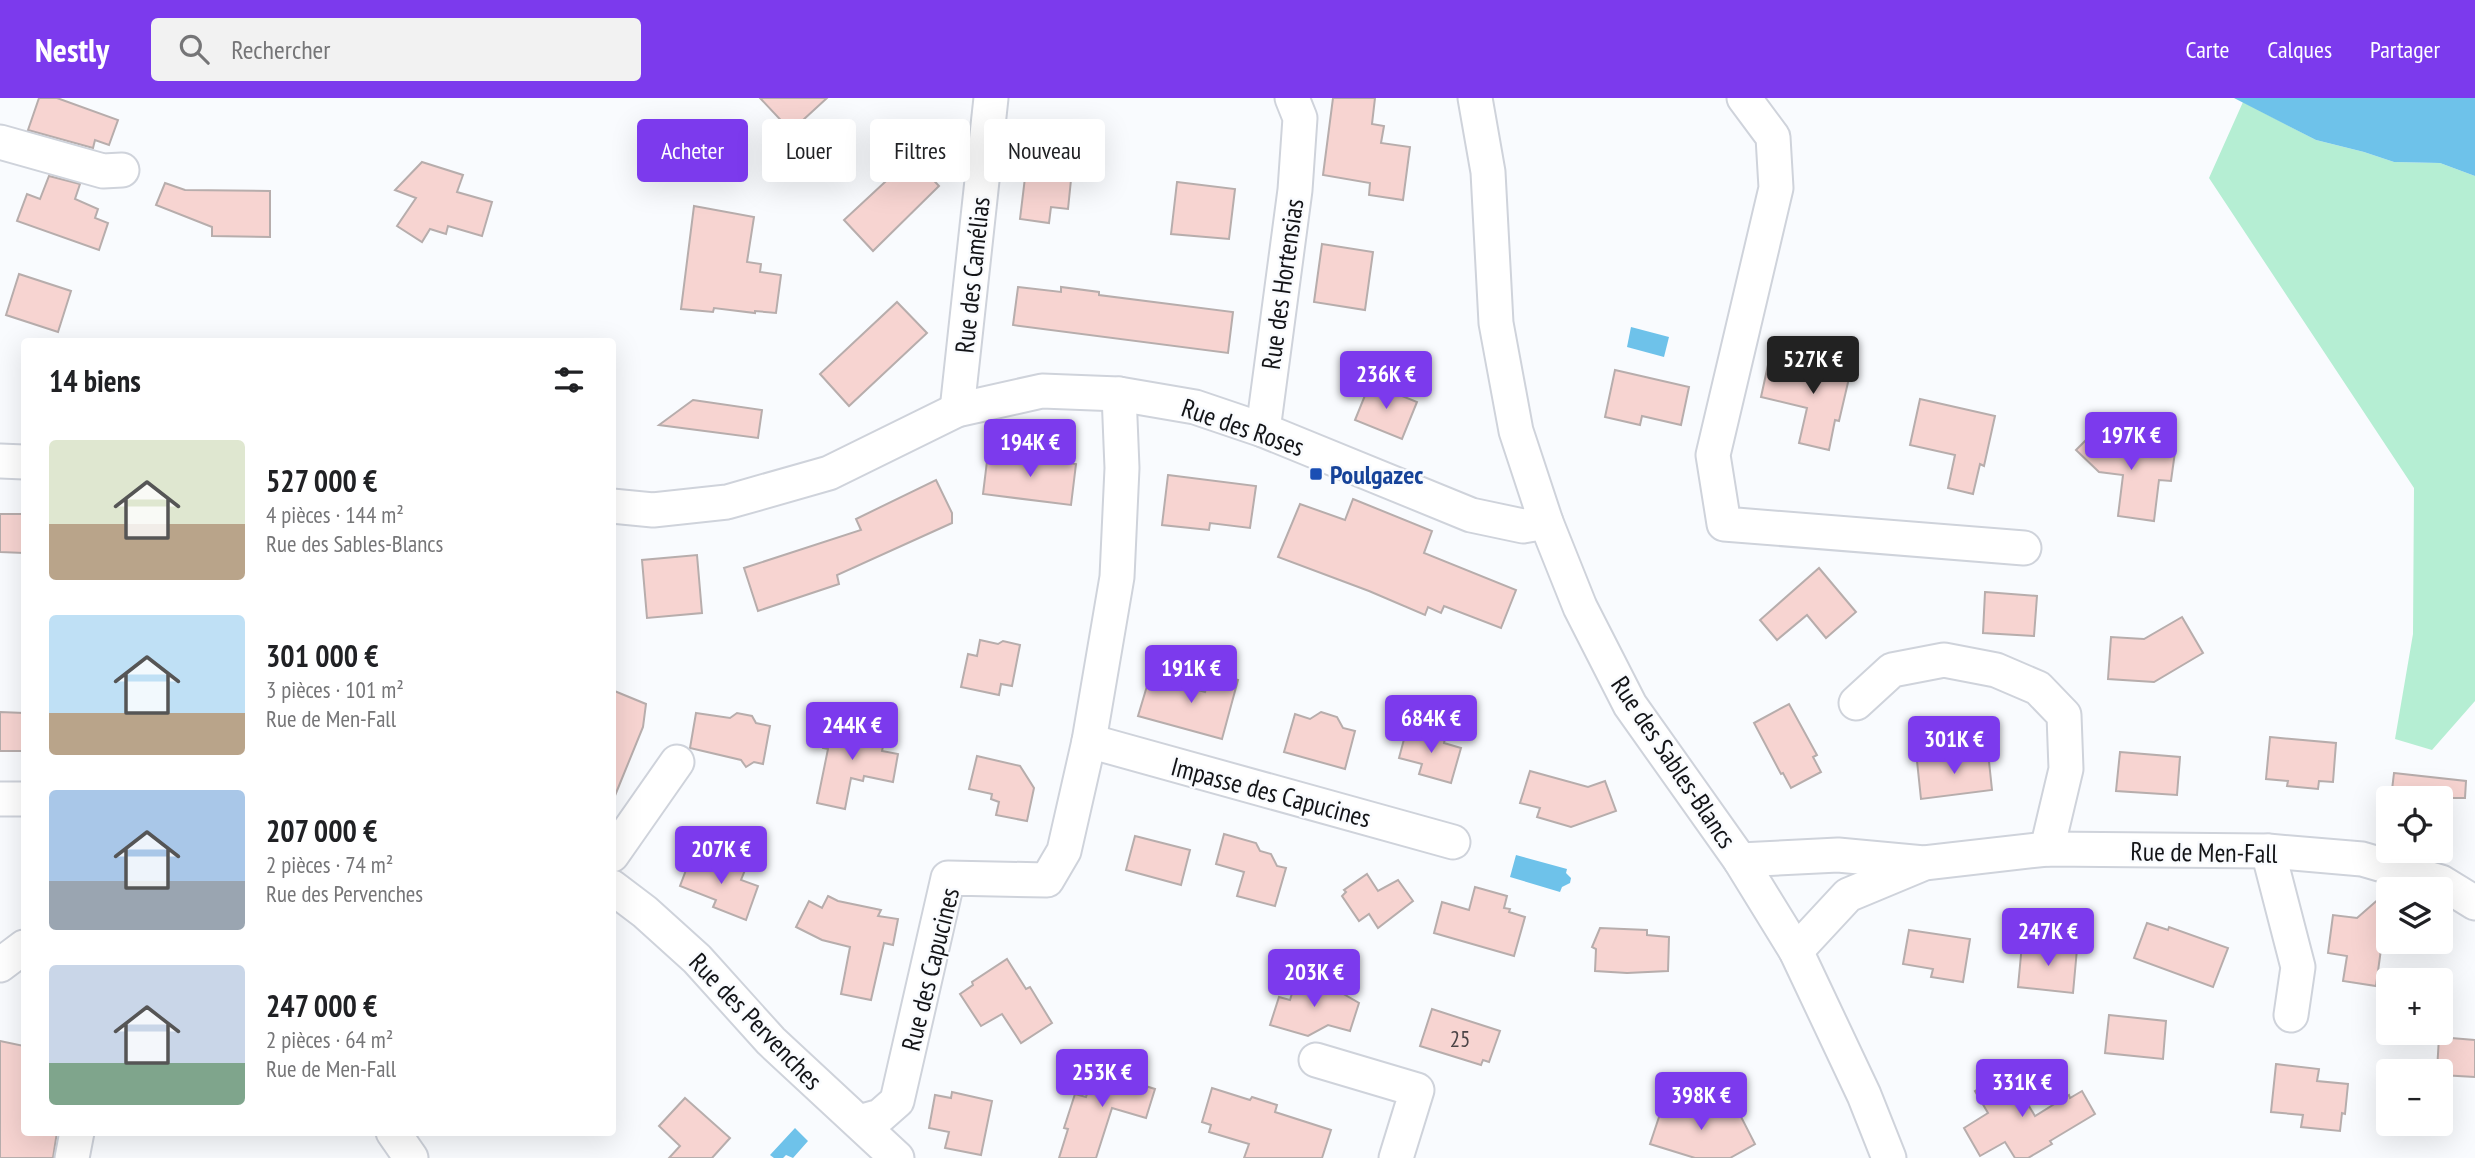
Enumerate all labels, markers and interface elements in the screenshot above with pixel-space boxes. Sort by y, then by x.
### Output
search box [151,18,641,81]
text: Nestly [35,28,109,71]
icon: search [175,30,213,68]
text: Rechercher [231,33,330,66]
text: Carte [2186,34,2229,65]
text: Calques [2267,34,2332,65]
text: Partager [2370,34,2440,65]
chip: Acheter [637,119,748,182]
chip: Louer [762,119,856,182]
chip: Filtres [870,119,970,182]
chip: Nouveau [984,119,1105,182]
street label: Rue des Camélias [947,195,997,355]
street label: Rue des Hortensias [1254,197,1310,371]
pin: 527K € [1756,336,1870,396]
text: 527K € [1783,344,1843,373]
pin: 236K € [1329,352,1443,411]
text: 236K € [1356,359,1416,388]
text: 14 biens [49,361,141,400]
icon: filters [550,361,588,399]
street label: Rue des Roses [1177,391,1309,463]
pin: 197K € [2074,412,2188,472]
pin: 194K € [973,420,1087,479]
text: 197K € [2101,420,2161,449]
text: 194K € [1000,427,1060,456]
place label: Poulgazec [1330,458,1423,491]
text: 527 000 € [266,461,377,500]
marker: Poulgazec [1308,466,1324,482]
icon: home [105,468,189,552]
text: 4 pièces · 144 m² [266,500,404,529]
text: Rue des Sables-Blancs [266,529,443,558]
text: 301 000 € [266,636,379,675]
icon: home [105,643,189,727]
pin: 191K € [1134,646,1248,705]
text: 191K € [1161,653,1221,682]
street label: Rue des Sables-Blancs [1604,670,1744,854]
text: 3 pièces · 101 m² [266,675,404,704]
pin: 684K € [1374,696,1488,755]
pin: 244K € [795,702,909,762]
text: 684K € [1401,703,1461,732]
text: Rue de Men-Fall [266,704,396,733]
text: 244K € [822,710,882,739]
pin: 301K € [1897,716,2011,776]
text: 301K € [1924,724,1984,753]
street label: Impasse des Capucines [1168,750,1374,834]
map controls [2376,786,2453,1136]
button: locate [2376,786,2453,863]
text: 207 000 € [266,811,377,850]
icon: home [105,818,189,902]
pin: 207K € [664,826,778,886]
text: 207K € [691,834,751,863]
street label: Rue de Men-Fall [2130,834,2278,870]
text: 2 pièces · 74 m² [266,850,393,879]
button: layers [2376,877,2453,954]
text: Rue des Pervenches [266,879,423,908]
street label: Rue des Capucines [894,884,966,1054]
pin: 247K € [1991,908,2105,968]
text: 247K € [2018,916,2078,945]
street label: Rue des Pervenches [682,946,830,1096]
pin: 203K € [1257,950,1371,1009]
text: 203K € [1284,957,1344,986]
button: + [2376,968,2453,1045]
text: 247 000 € [266,986,377,1025]
icon: home [105,993,189,1077]
house number: 25 [1450,1024,1470,1053]
text: 2 pièces · 64 m² [266,1025,393,1054]
pin: 253K € [1045,1049,1159,1109]
text: Rue de Men-Fall [266,1054,396,1083]
text: 253K € [1072,1057,1132,1086]
button: − [2376,1059,2453,1136]
pin: 331K € [1965,1060,2079,1119]
text: 331K € [1992,1067,2052,1096]
pin: 398K € [1644,1072,1758,1132]
text: 398K € [1671,1080,1731,1109]

